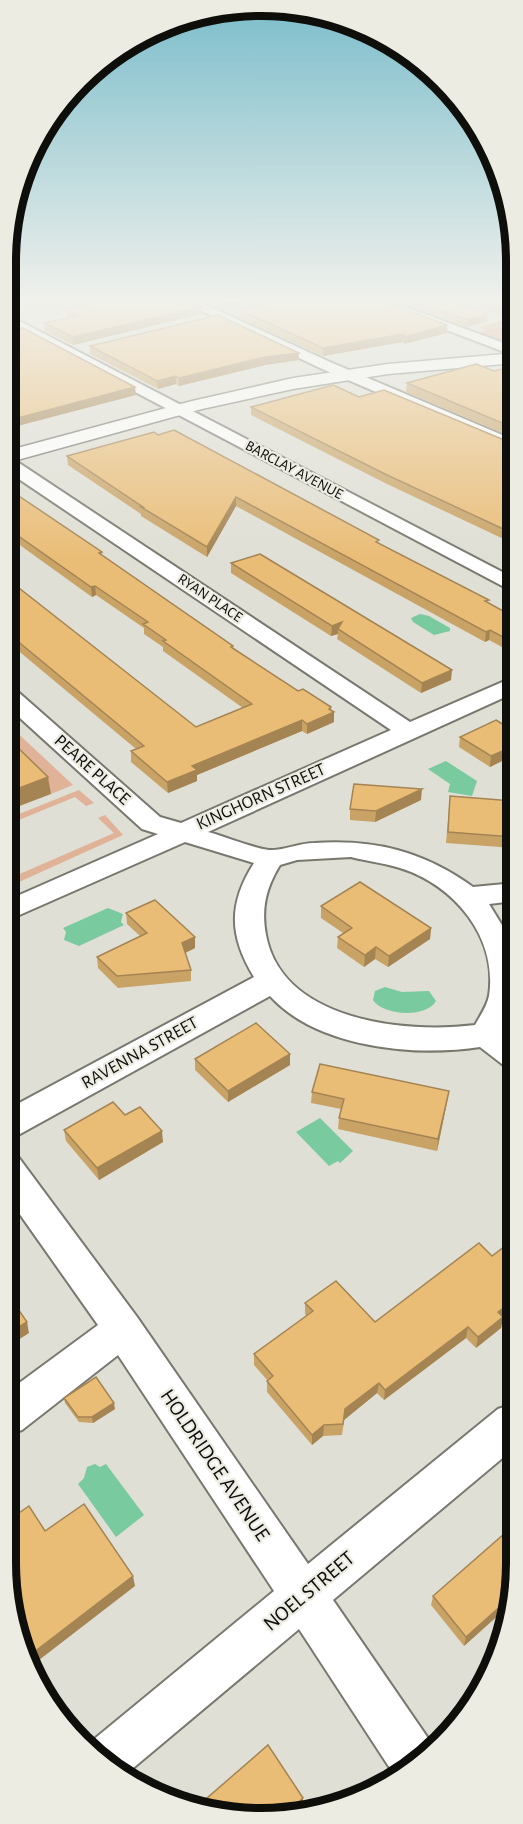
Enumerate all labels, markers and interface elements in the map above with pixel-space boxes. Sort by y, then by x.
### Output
street label: BARCLAY AVENUE [243,438,345,502]
street label: RYAN PLACE [175,571,245,625]
street label: PEARE PLACE [51,731,134,809]
street label: KINGHORN STREET [194,760,328,834]
street label: RAVENNA STREET [79,1014,201,1092]
street label: HOLDRIDGE AVENUE [157,1385,273,1545]
street label: NOEL STREET [259,1547,359,1635]

